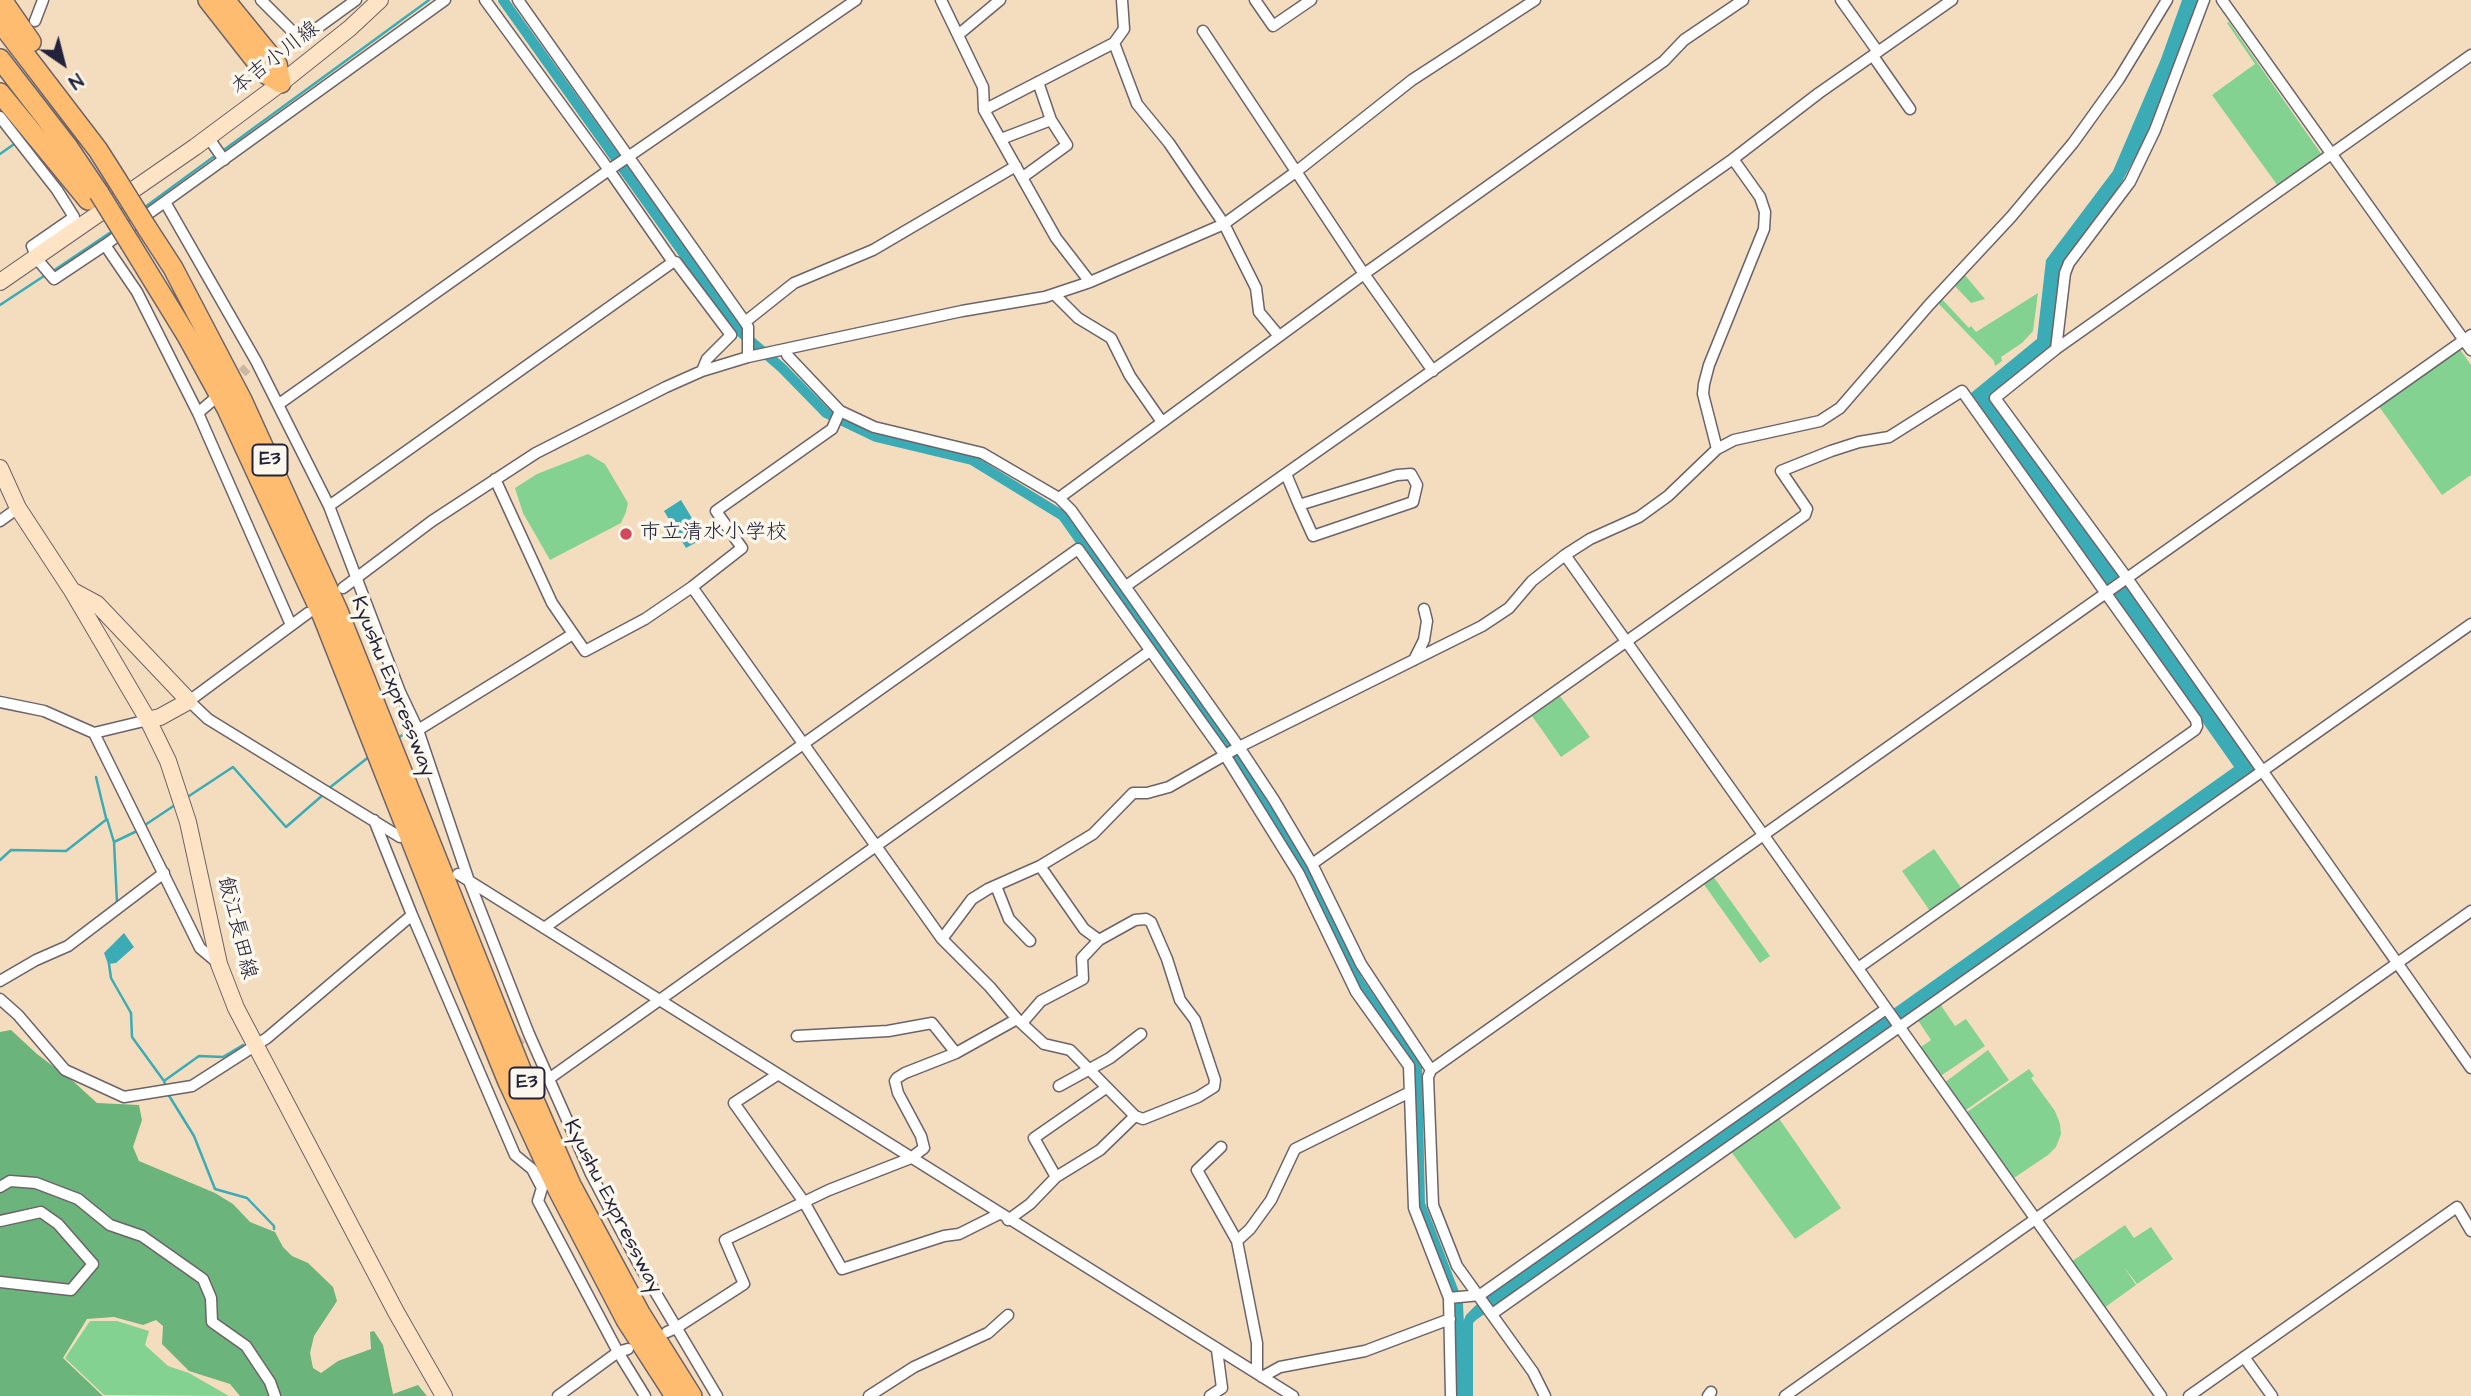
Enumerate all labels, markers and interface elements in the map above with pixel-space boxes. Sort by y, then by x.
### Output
street label: 本吉小川線 [227,17,325,101]
north arrow [28,28,98,98]
text: N [63,66,88,95]
road number: E3 [252,444,288,475]
place label: 市立清水小学校 [640,521,787,547]
marker: 市立清水小学校 [618,526,634,542]
street label: Kyushu Expressway [344,593,440,781]
street label: 飯江長田線 [211,874,261,982]
road number: E3 [510,1068,544,1098]
street label: Kyushu Expressway [557,1116,667,1298]

